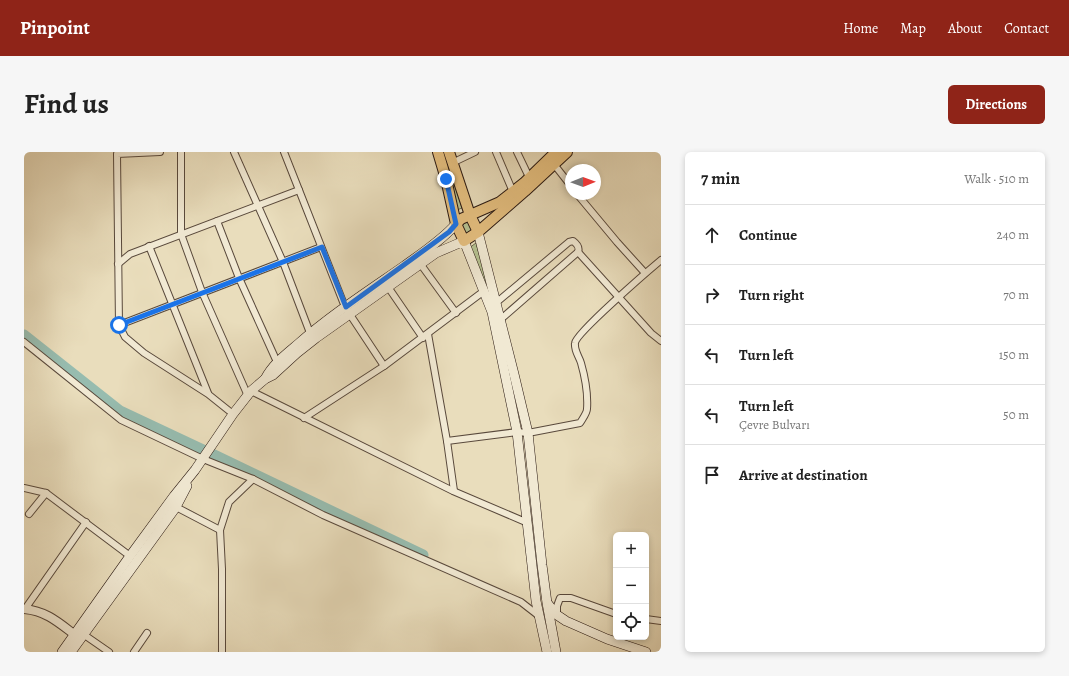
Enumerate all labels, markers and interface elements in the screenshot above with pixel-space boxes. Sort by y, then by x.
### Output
text: Pinpoint [20,15,90,41]
text: Home [843,19,878,38]
text: Map [900,19,926,38]
text: About [948,19,982,38]
text: Contact [1004,19,1049,38]
text: Find us [24,85,109,123]
button: Directions [948,85,1045,124]
north arrow [565,164,601,200]
text: 7 min [701,167,740,190]
route end [437,170,455,188]
text: Walk · 510 m [964,170,1029,187]
icon: ahead [701,224,723,246]
text: Continue [739,225,797,245]
text: 240 m [997,226,1029,243]
icon: right [701,284,723,306]
text: Turn right [739,285,804,305]
text: 70 m [1003,286,1029,303]
route start [110,316,128,334]
icon: left [701,344,723,366]
text: Turn left [739,345,794,365]
text: 150 m [999,346,1029,363]
text: Turn left [739,396,794,416]
icon: left [701,404,723,426]
text: 50 m [1003,406,1029,423]
text: Çevre Bulvarı [739,416,810,433]
icon: arrive [701,464,723,486]
text: Arrive at destination [739,465,868,485]
map controls [613,532,649,640]
button: + [613,532,649,568]
button: − [613,568,649,604]
button: locate [613,604,649,640]

